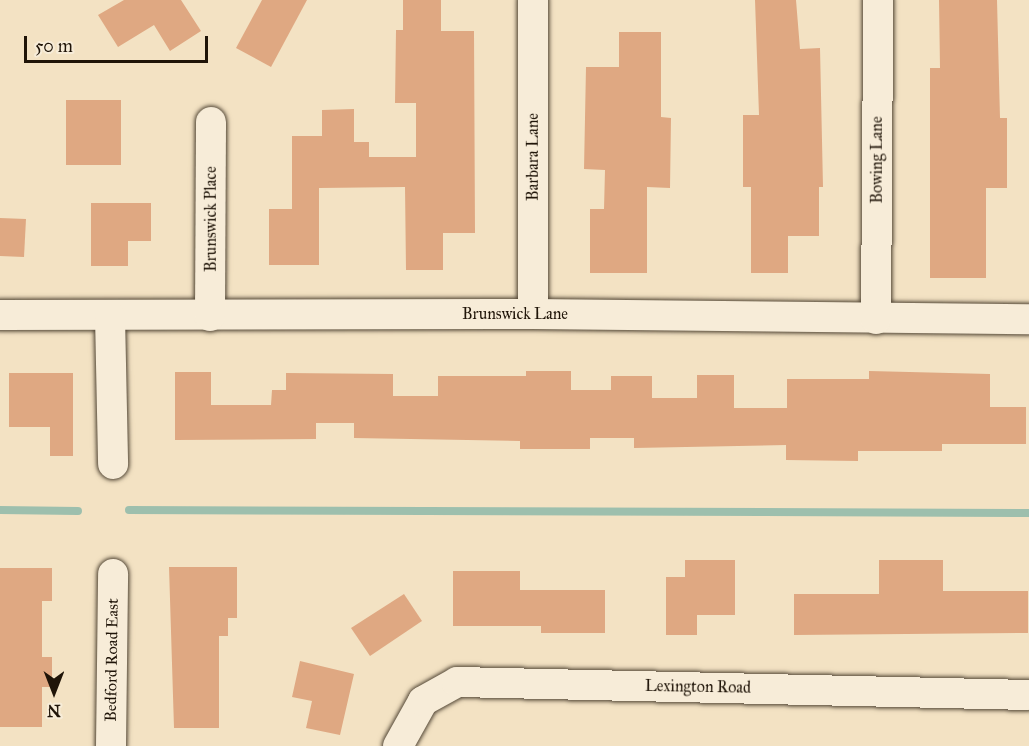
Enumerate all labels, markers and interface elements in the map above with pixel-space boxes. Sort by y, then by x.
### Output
scale bar [27,24,212,62]
text: 50 m [35,35,73,57]
street label: Barbara Lane [523,113,543,201]
street label: Bowing Lane [867,116,887,204]
street label: Brunswick Place [201,166,221,272]
street label: Brunswick Lane [462,304,568,324]
street label: Bedford Road East [101,598,123,722]
north arrow [24,662,84,722]
street label: Lexington Road [645,676,751,698]
text: N [47,701,61,720]

